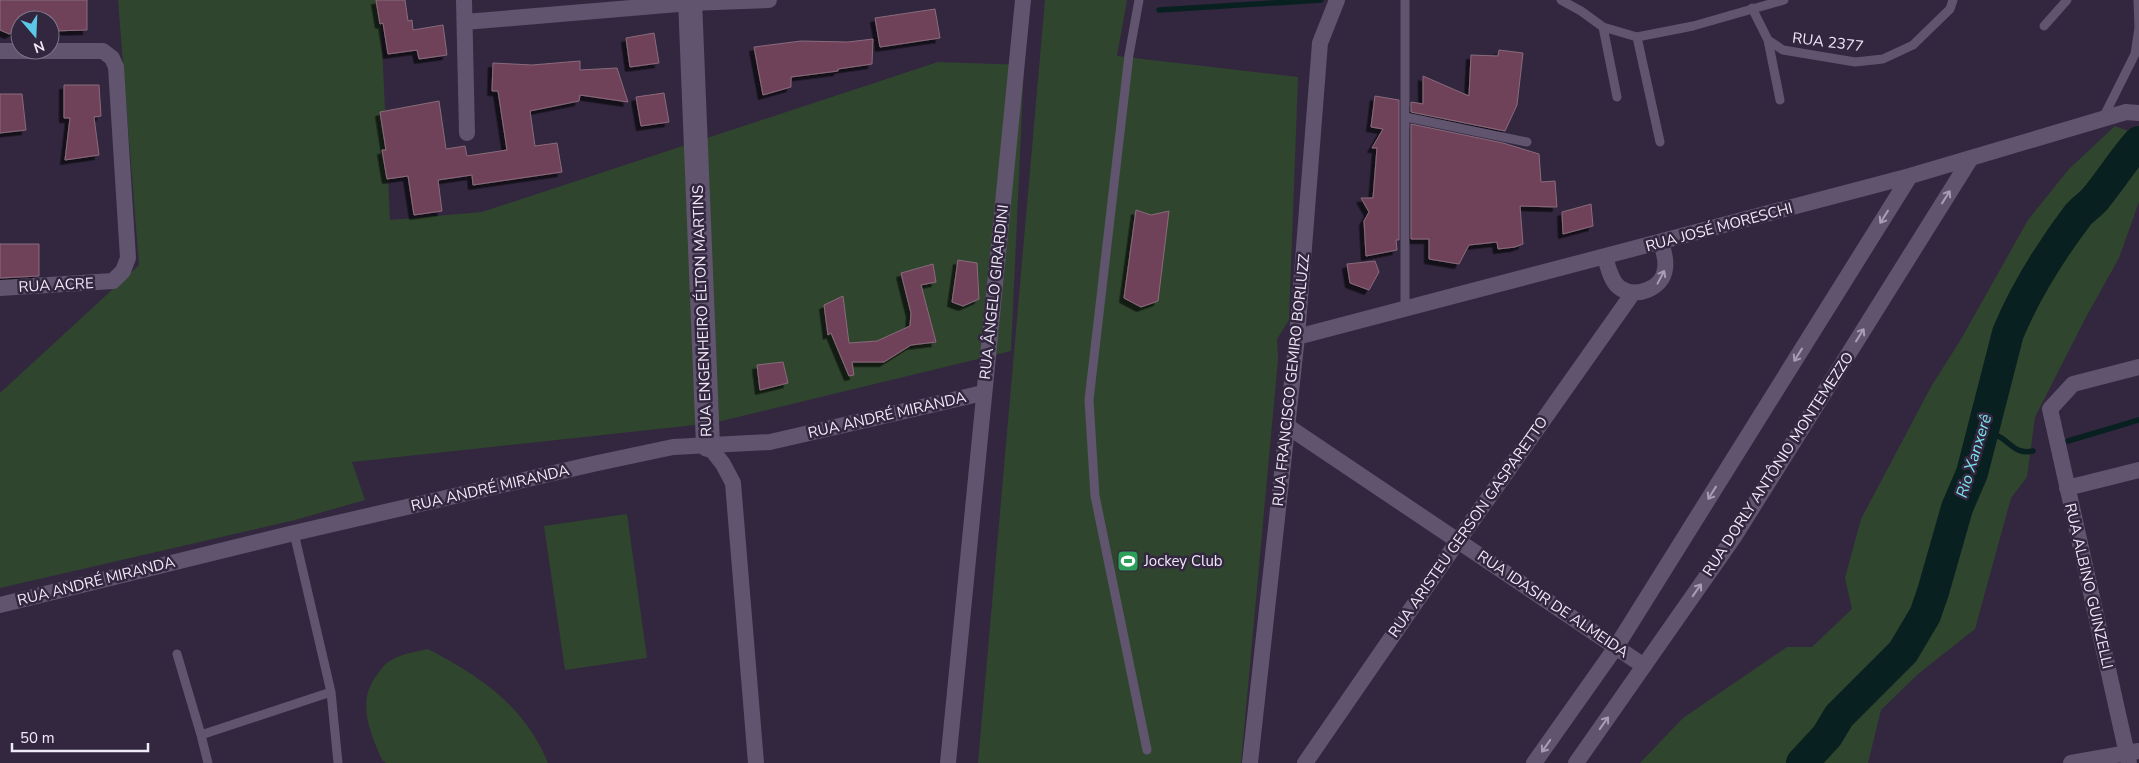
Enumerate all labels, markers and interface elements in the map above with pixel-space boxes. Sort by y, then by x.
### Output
north arrow [10,10,60,60]
street label: RUA 2377 [1791,28,1865,56]
text: N [31,36,47,58]
street label: RUA ENGENHEIRO ÉLTON MARTINS [688,185,716,437]
one-way arrow [1942,191,1952,205]
street label: RUA JOSÉ MORESCHI [1643,198,1795,256]
street label: RUA ÂNGELO GIRARDINI [975,204,1013,380]
one-way arrow [1878,210,1889,224]
street label: RUA FRANCISCO GEMIRO BORLUZZ [1268,253,1314,507]
one-way arrow [1657,270,1666,285]
street label: RUA ACRE [18,273,94,297]
one-way arrow [1856,329,1866,343]
one-way arrow [1792,347,1802,361]
street label: RUA DORLY ANTÔNIO MONTEMEZZO [1697,348,1858,580]
street label: RUA ANDRÉ MIRANDA [806,387,968,443]
water label: Rio Xanxerê [1951,411,1997,500]
street label: RUA ARISTEU GERSON GASPARETTO [1384,413,1552,641]
street label: RUA ANDRÉ MIRANDA [409,460,571,516]
one-way arrow [1706,485,1716,499]
street label: RUA ALBINO GUINZELLI [2060,501,2118,671]
street label: RUA IDASIR DE ALMEIDA [1473,546,1633,662]
sports icon: Jockey Club [1116,549,1140,573]
place label: Jockey Club [1143,551,1223,571]
street label: RUA ANDRÉ MIRANDA [15,552,177,610]
one-way arrow [1692,583,1702,597]
one-way arrow [1599,716,1609,730]
scale bar [12,720,149,752]
text: 50 m [20,728,55,748]
one-way arrow [1541,739,1551,753]

